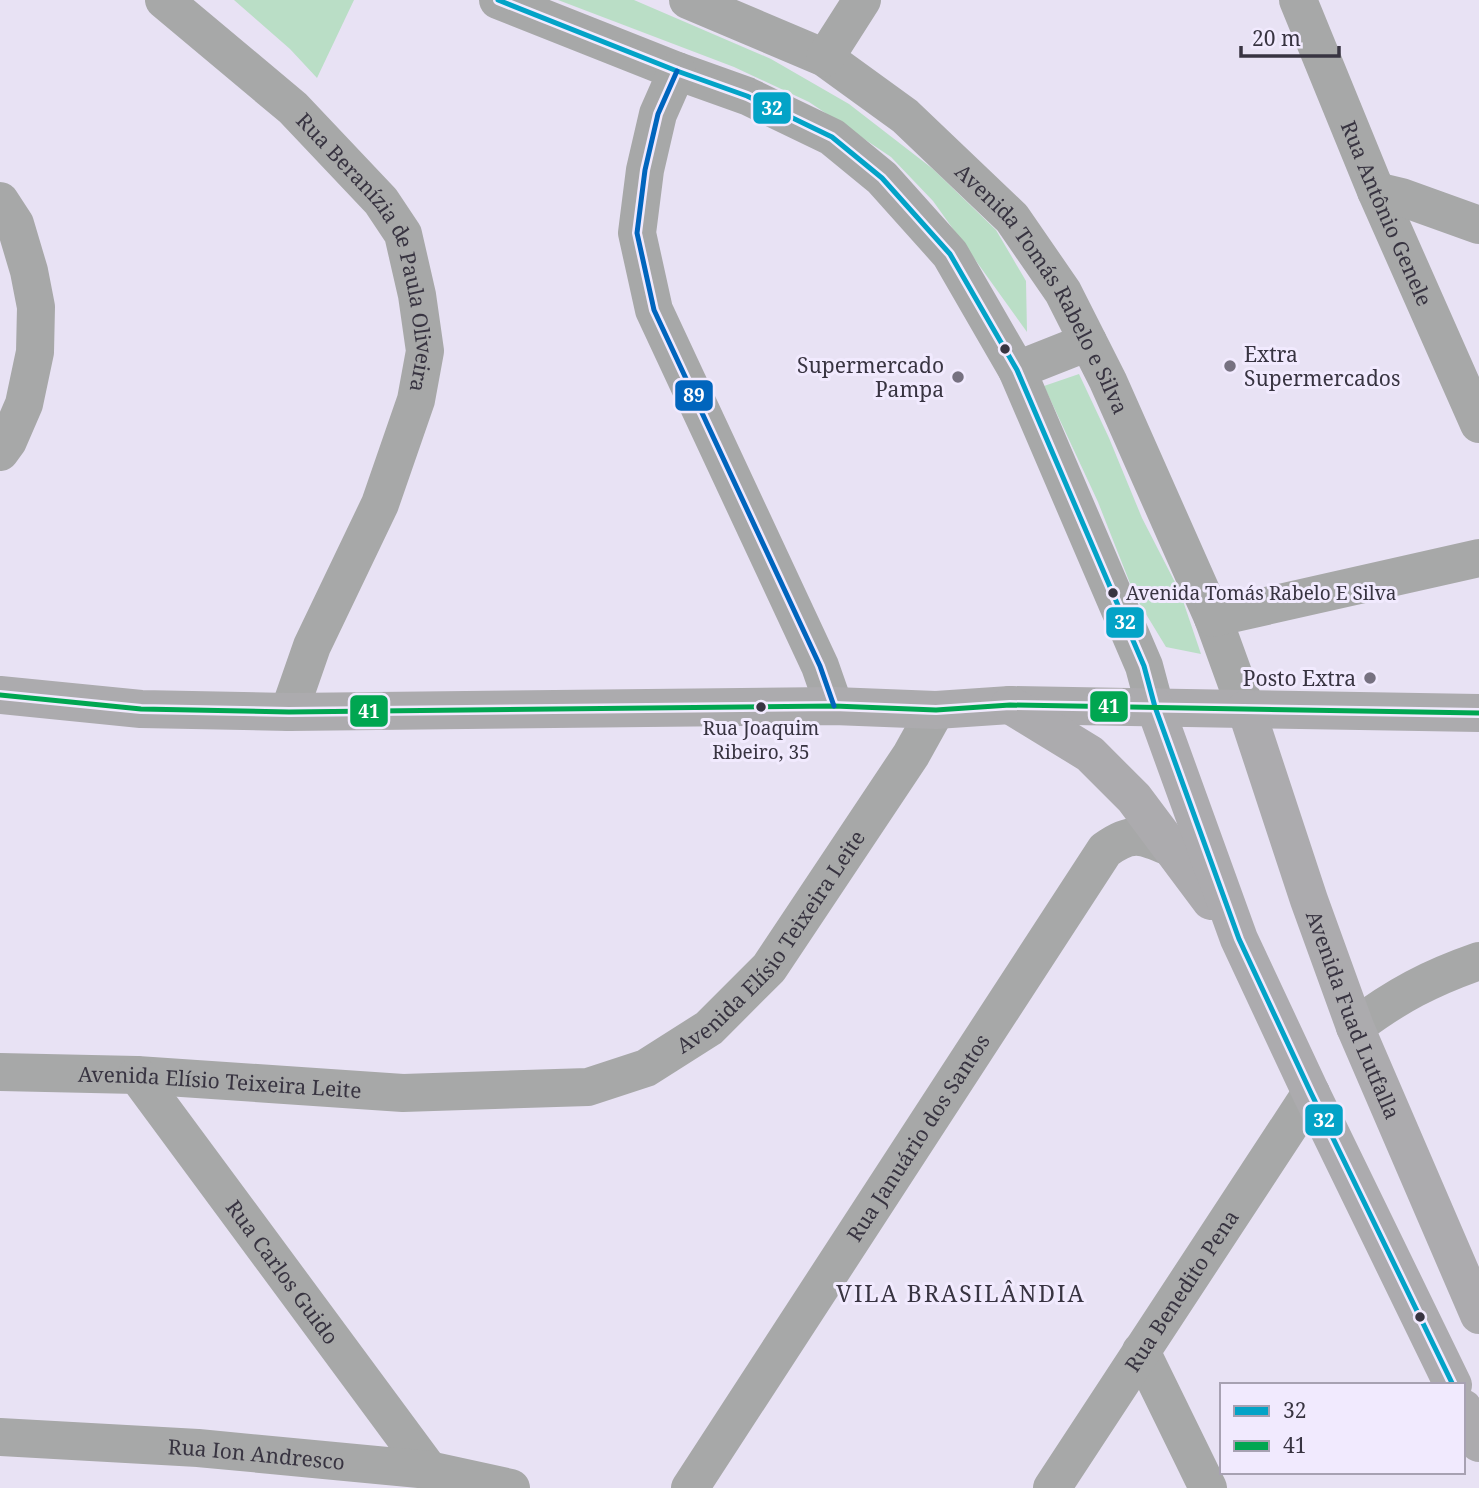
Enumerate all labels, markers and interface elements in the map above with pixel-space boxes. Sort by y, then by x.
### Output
scale bar [1241,14,1339,58]
text: 20 m [1252,24,1301,52]
line badge: 32 [752,91,792,125]
text: 32 [761,95,783,121]
street label: Rua Beranízia de Paula Oliveira [290,106,439,394]
street label: Rua Antônio Genele [1335,116,1439,310]
street label: Avenida Tomás Rabelo e Silva [949,157,1135,418]
place label: Extra Supermercados [1244,340,1400,392]
unlabelled marker [998,342,1012,356]
place label: Supermercado Pampa [797,351,944,403]
marker: Extra Supermercados [1222,358,1238,374]
marker: Supermercado Pampa [950,369,966,385]
line badge: 89 [674,379,714,412]
text: 89 [683,382,705,408]
place label: Avenida Tomás Rabelo E Silva [1126,580,1396,606]
marker: Avenida Tomás Rabelo E Silva [1106,586,1120,600]
line badge: 32 [1105,606,1145,639]
text: 32 [1114,609,1136,635]
place label: Posto Extra [1243,664,1356,692]
marker: Posto Extra [1362,670,1378,686]
line badge: 41 [1089,690,1129,723]
text: 41 [1098,693,1120,719]
line badge: 41 [349,694,389,728]
text: 41 [358,698,380,724]
marker: Rua Joaquim Ribeiro, 35 [754,700,768,714]
place label: Rua Joaquim Ribeiro, 35 [703,715,819,765]
street label: Avenida Elísio Teixeira Leite [671,825,871,1059]
street label: Avenida Fuad Lutfalla [1300,907,1407,1123]
street label: Rua Januário dos Santos [840,1028,996,1247]
street label: Avenida Elísio Teixeira Leite [78,1060,362,1104]
line badge: 32 [1304,1103,1344,1137]
text: 32 [1313,1107,1335,1133]
street label: Rua Carlos Guido [220,1194,345,1350]
street label: Rua Benedito Pena [1118,1204,1245,1377]
district label: VILA BRASILÂNDIA [836,1277,1086,1309]
unlabelled marker [1413,1310,1427,1324]
legend [1220,1383,1465,1474]
text: 32 [1283,1396,1306,1424]
text: 41 [1283,1431,1306,1459]
street label: Rua Ion Andresco [167,1432,346,1476]

